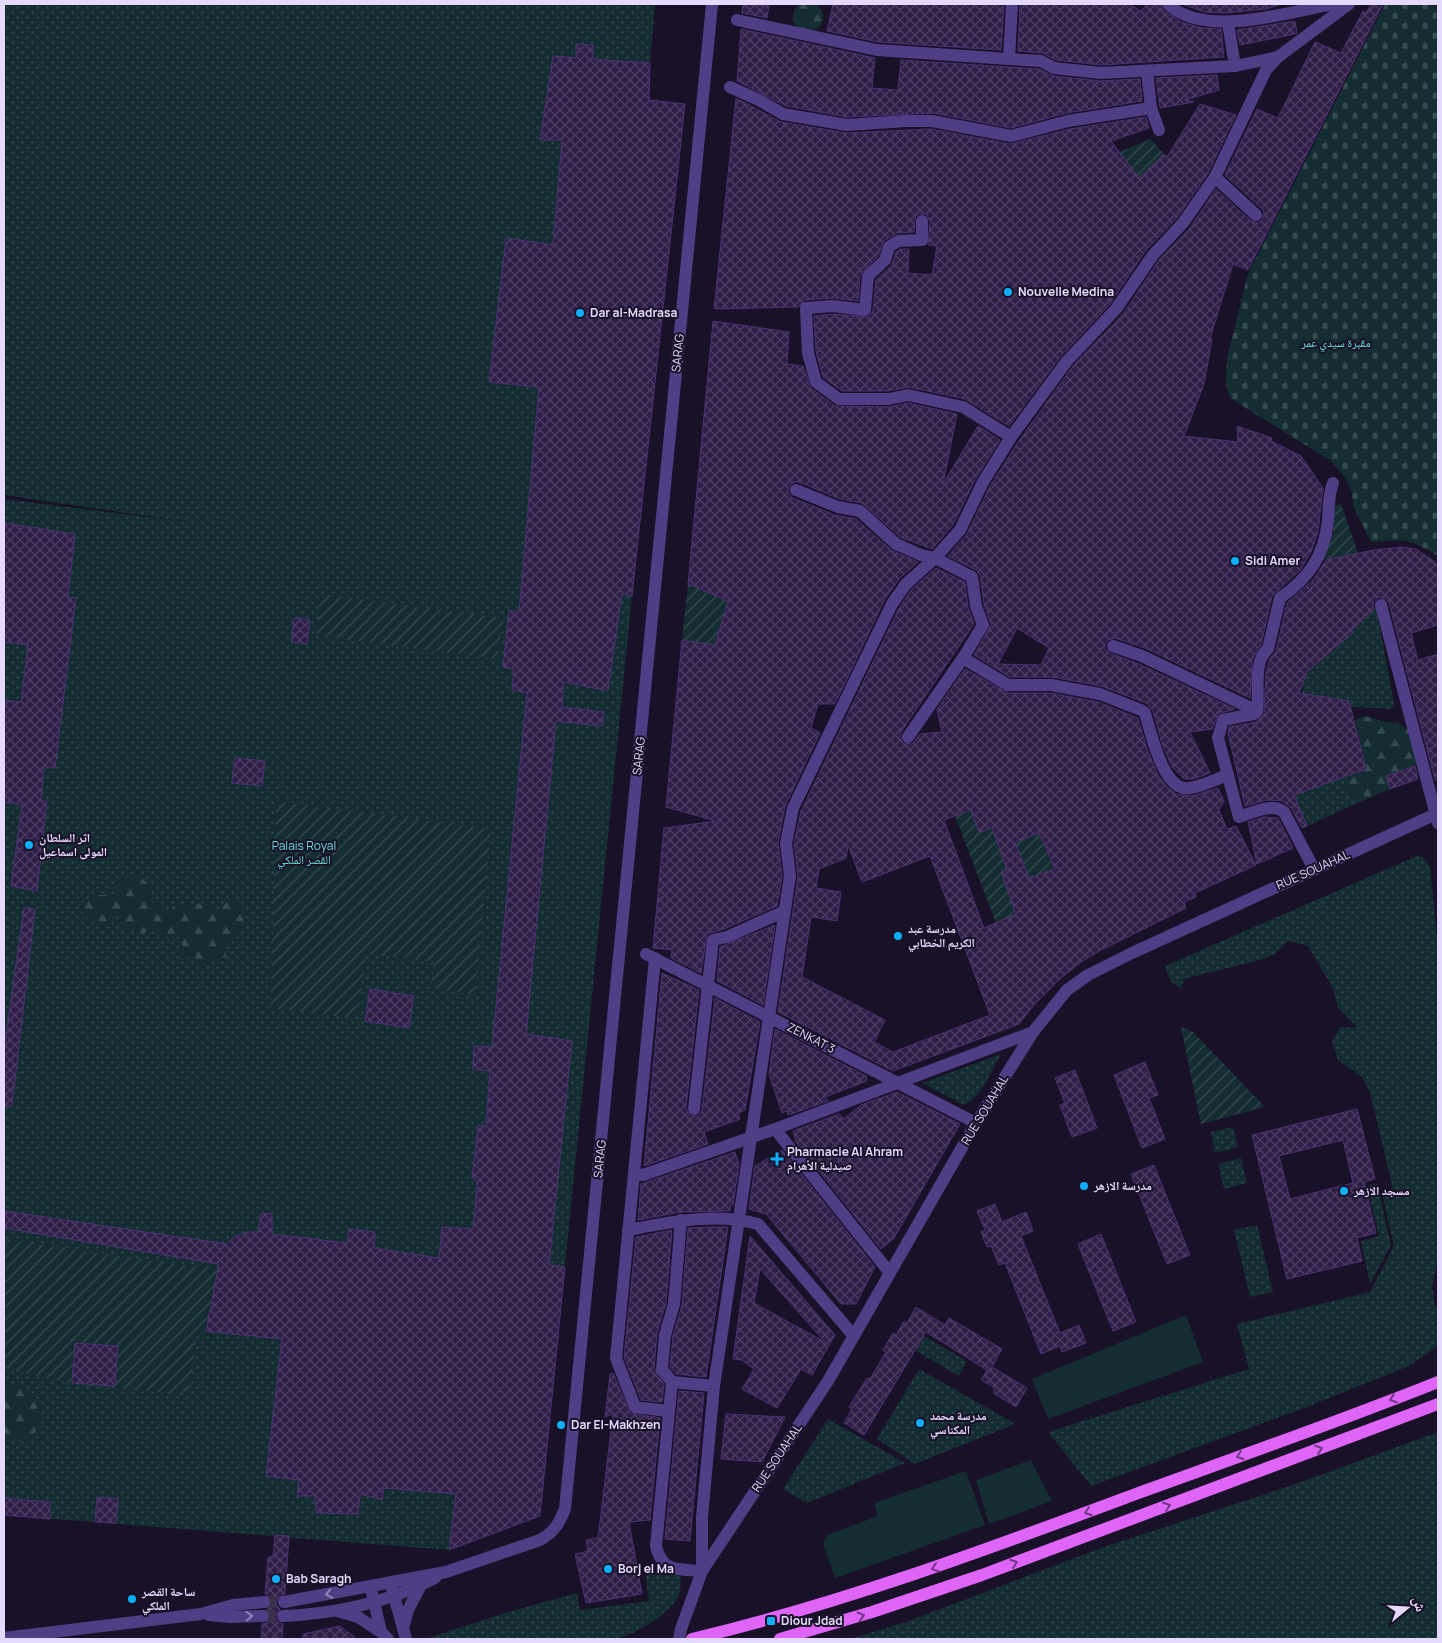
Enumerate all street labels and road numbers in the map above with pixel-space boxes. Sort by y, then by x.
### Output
street label: SARAG [667,332,688,373]
street label: SARAG [628,735,649,776]
street label: RUE SOUAHAL [1273,846,1352,893]
street label: ZENKAT 3 [784,1018,838,1057]
street label: RUE SOUAHAL [957,1072,1012,1148]
street label: SARAG [589,1138,610,1179]
street label: RUE SOUAHAL [747,1420,806,1495]

